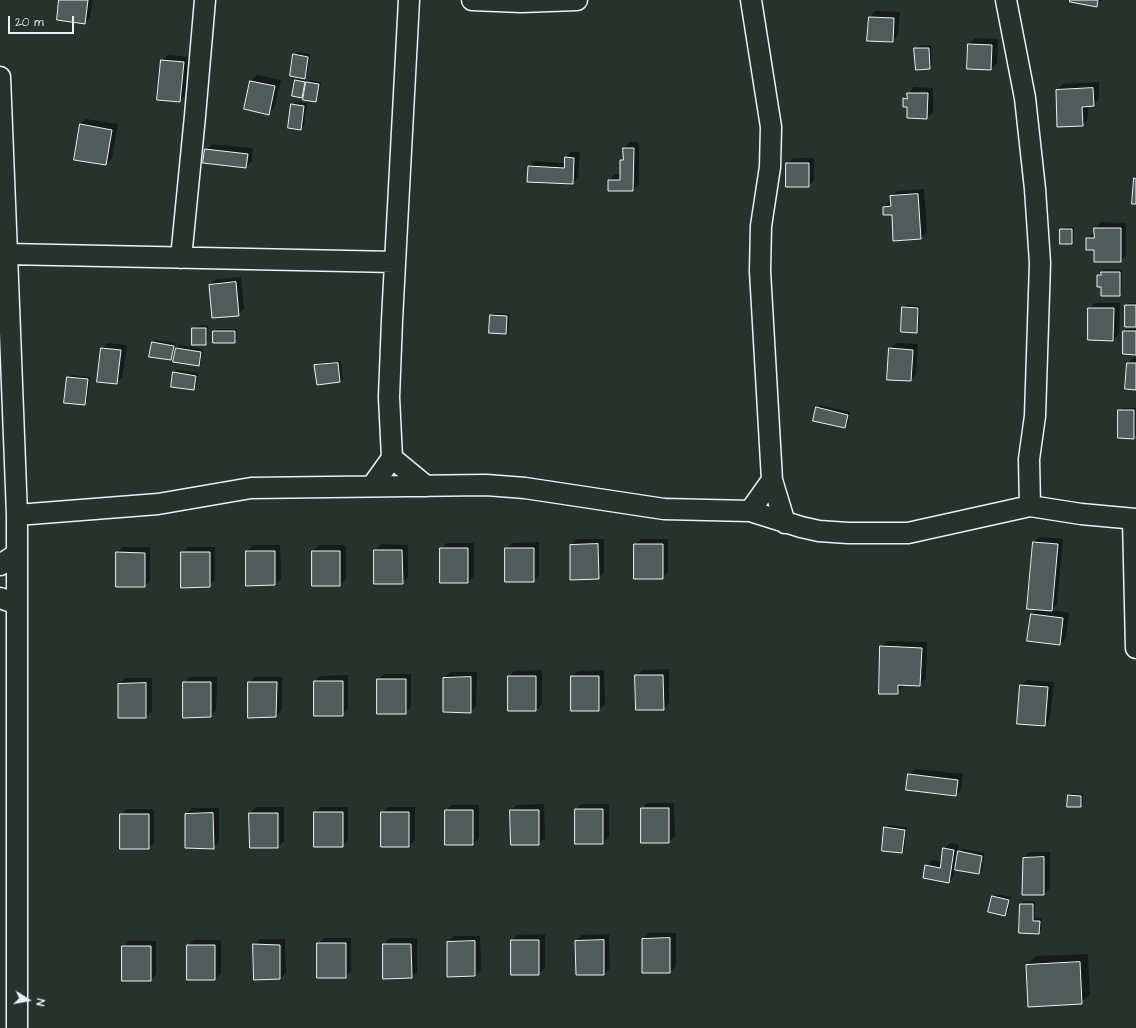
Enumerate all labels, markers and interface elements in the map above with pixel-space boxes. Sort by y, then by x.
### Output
scale bar [10,8,76,34]
text: 20 m [15,14,44,31]
north arrow [8,980,48,1020]
text: N [32,998,48,1007]

